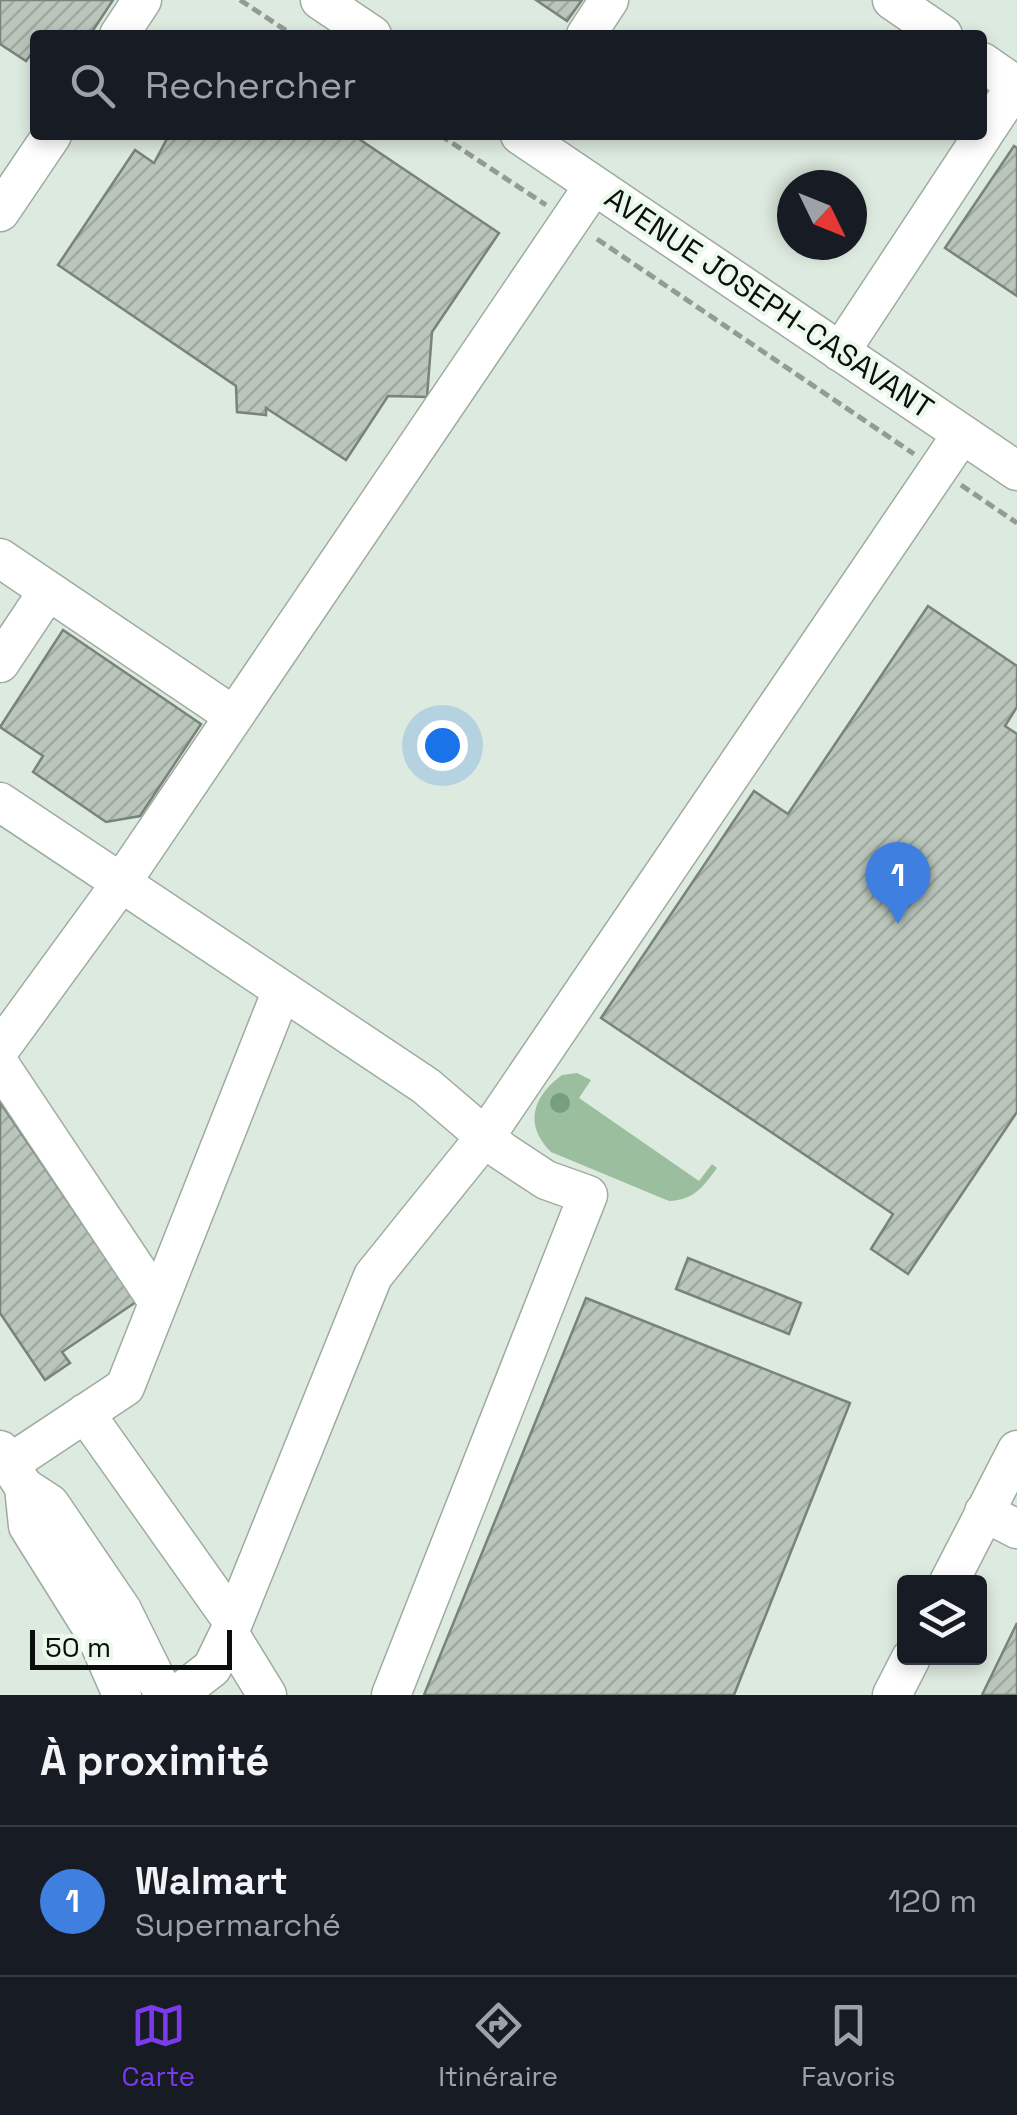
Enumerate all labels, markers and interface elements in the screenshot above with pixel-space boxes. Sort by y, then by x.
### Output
search box [30,30,987,140]
icon: search [65,58,120,113]
text: Rechercher [145,61,356,109]
north arrow [777,170,867,260]
street label: AVENUE JOSEPH-CASAVANT [597,178,941,427]
your location [417,720,468,771]
pin: 1 [866,842,930,924]
map controls [897,1575,987,1665]
button: layers [897,1575,987,1665]
scale bar [30,1625,232,1670]
text: 50 m [45,1629,111,1665]
text: À proximité [40,1734,270,1787]
text: Walmart [135,1857,288,1905]
text: 1 [65,1881,80,1921]
text: 120 m [888,1881,977,1921]
text: Supermarché [135,1905,341,1945]
tab: Carte [122,1998,195,2094]
tab: Itinéraire [438,1998,558,2094]
tab: Favoris [801,1998,895,2094]

